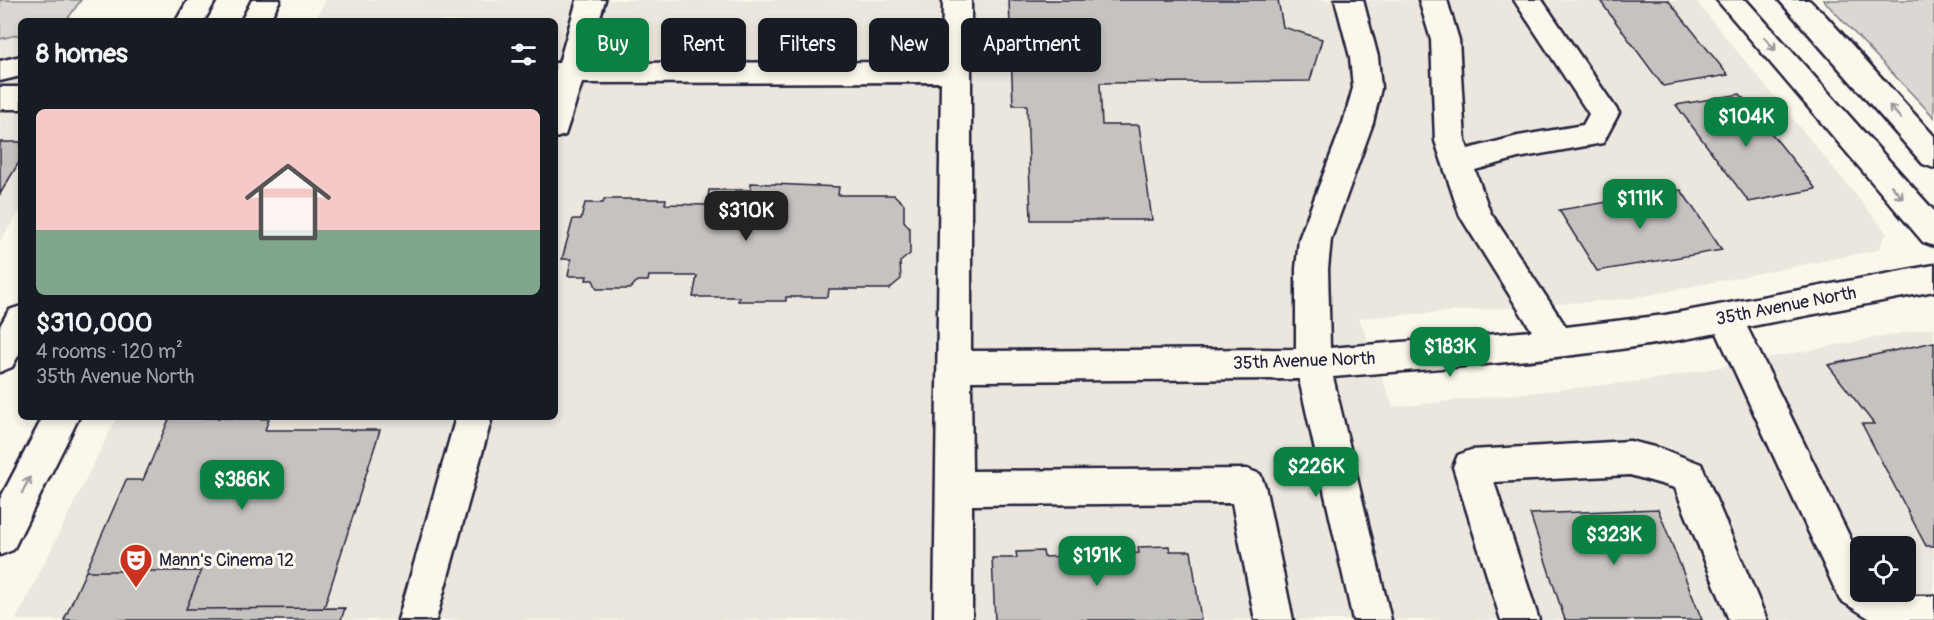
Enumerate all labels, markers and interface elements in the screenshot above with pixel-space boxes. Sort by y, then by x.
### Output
chip: Buy [576,18,649,72]
chip: Rent [661,18,746,72]
chip: Filters [758,18,857,72]
chip: New [869,18,949,72]
chip: Apartment [961,18,1101,72]
one-way arrow [1763,36,1776,52]
text: 8 homes [36,38,128,70]
icon: filters [507,38,540,71]
pin: $104K [1704,97,1788,148]
text: $104K [1718,104,1774,129]
one-way arrow [1888,105,1902,120]
icon: home [234,148,342,256]
pin: $111K [1598,179,1682,230]
one-way arrow [1890,184,1904,199]
text: $111K [1617,186,1663,211]
pin: $310K [704,191,788,242]
text: $310K [718,198,774,223]
street label: 35th Avenue North [1714,281,1858,331]
text: $310,000 [36,307,152,339]
pin: $183K [1408,327,1492,378]
text: $183K [1424,334,1476,359]
text: 4 rooms · 120 m² [36,339,183,364]
street label: 35th Avenue North [1232,347,1376,375]
text: 35th Avenue North [36,364,194,389]
pin: $226K [1274,447,1358,498]
text: $226K [1288,454,1344,479]
pin: $386K [200,460,284,511]
text: $386K [214,467,270,492]
one-way arrow [21,477,33,495]
pin: $323K [1572,515,1656,566]
text: $323K [1586,522,1642,547]
pin: $191K [1055,536,1139,587]
map controls [1850,536,1916,602]
button: locate [1850,536,1916,602]
theatre icon: Mann's Cinema 12 [118,542,154,589]
text: $191K [1073,543,1121,568]
place label: Mann's Cinema 12 [159,549,294,572]

